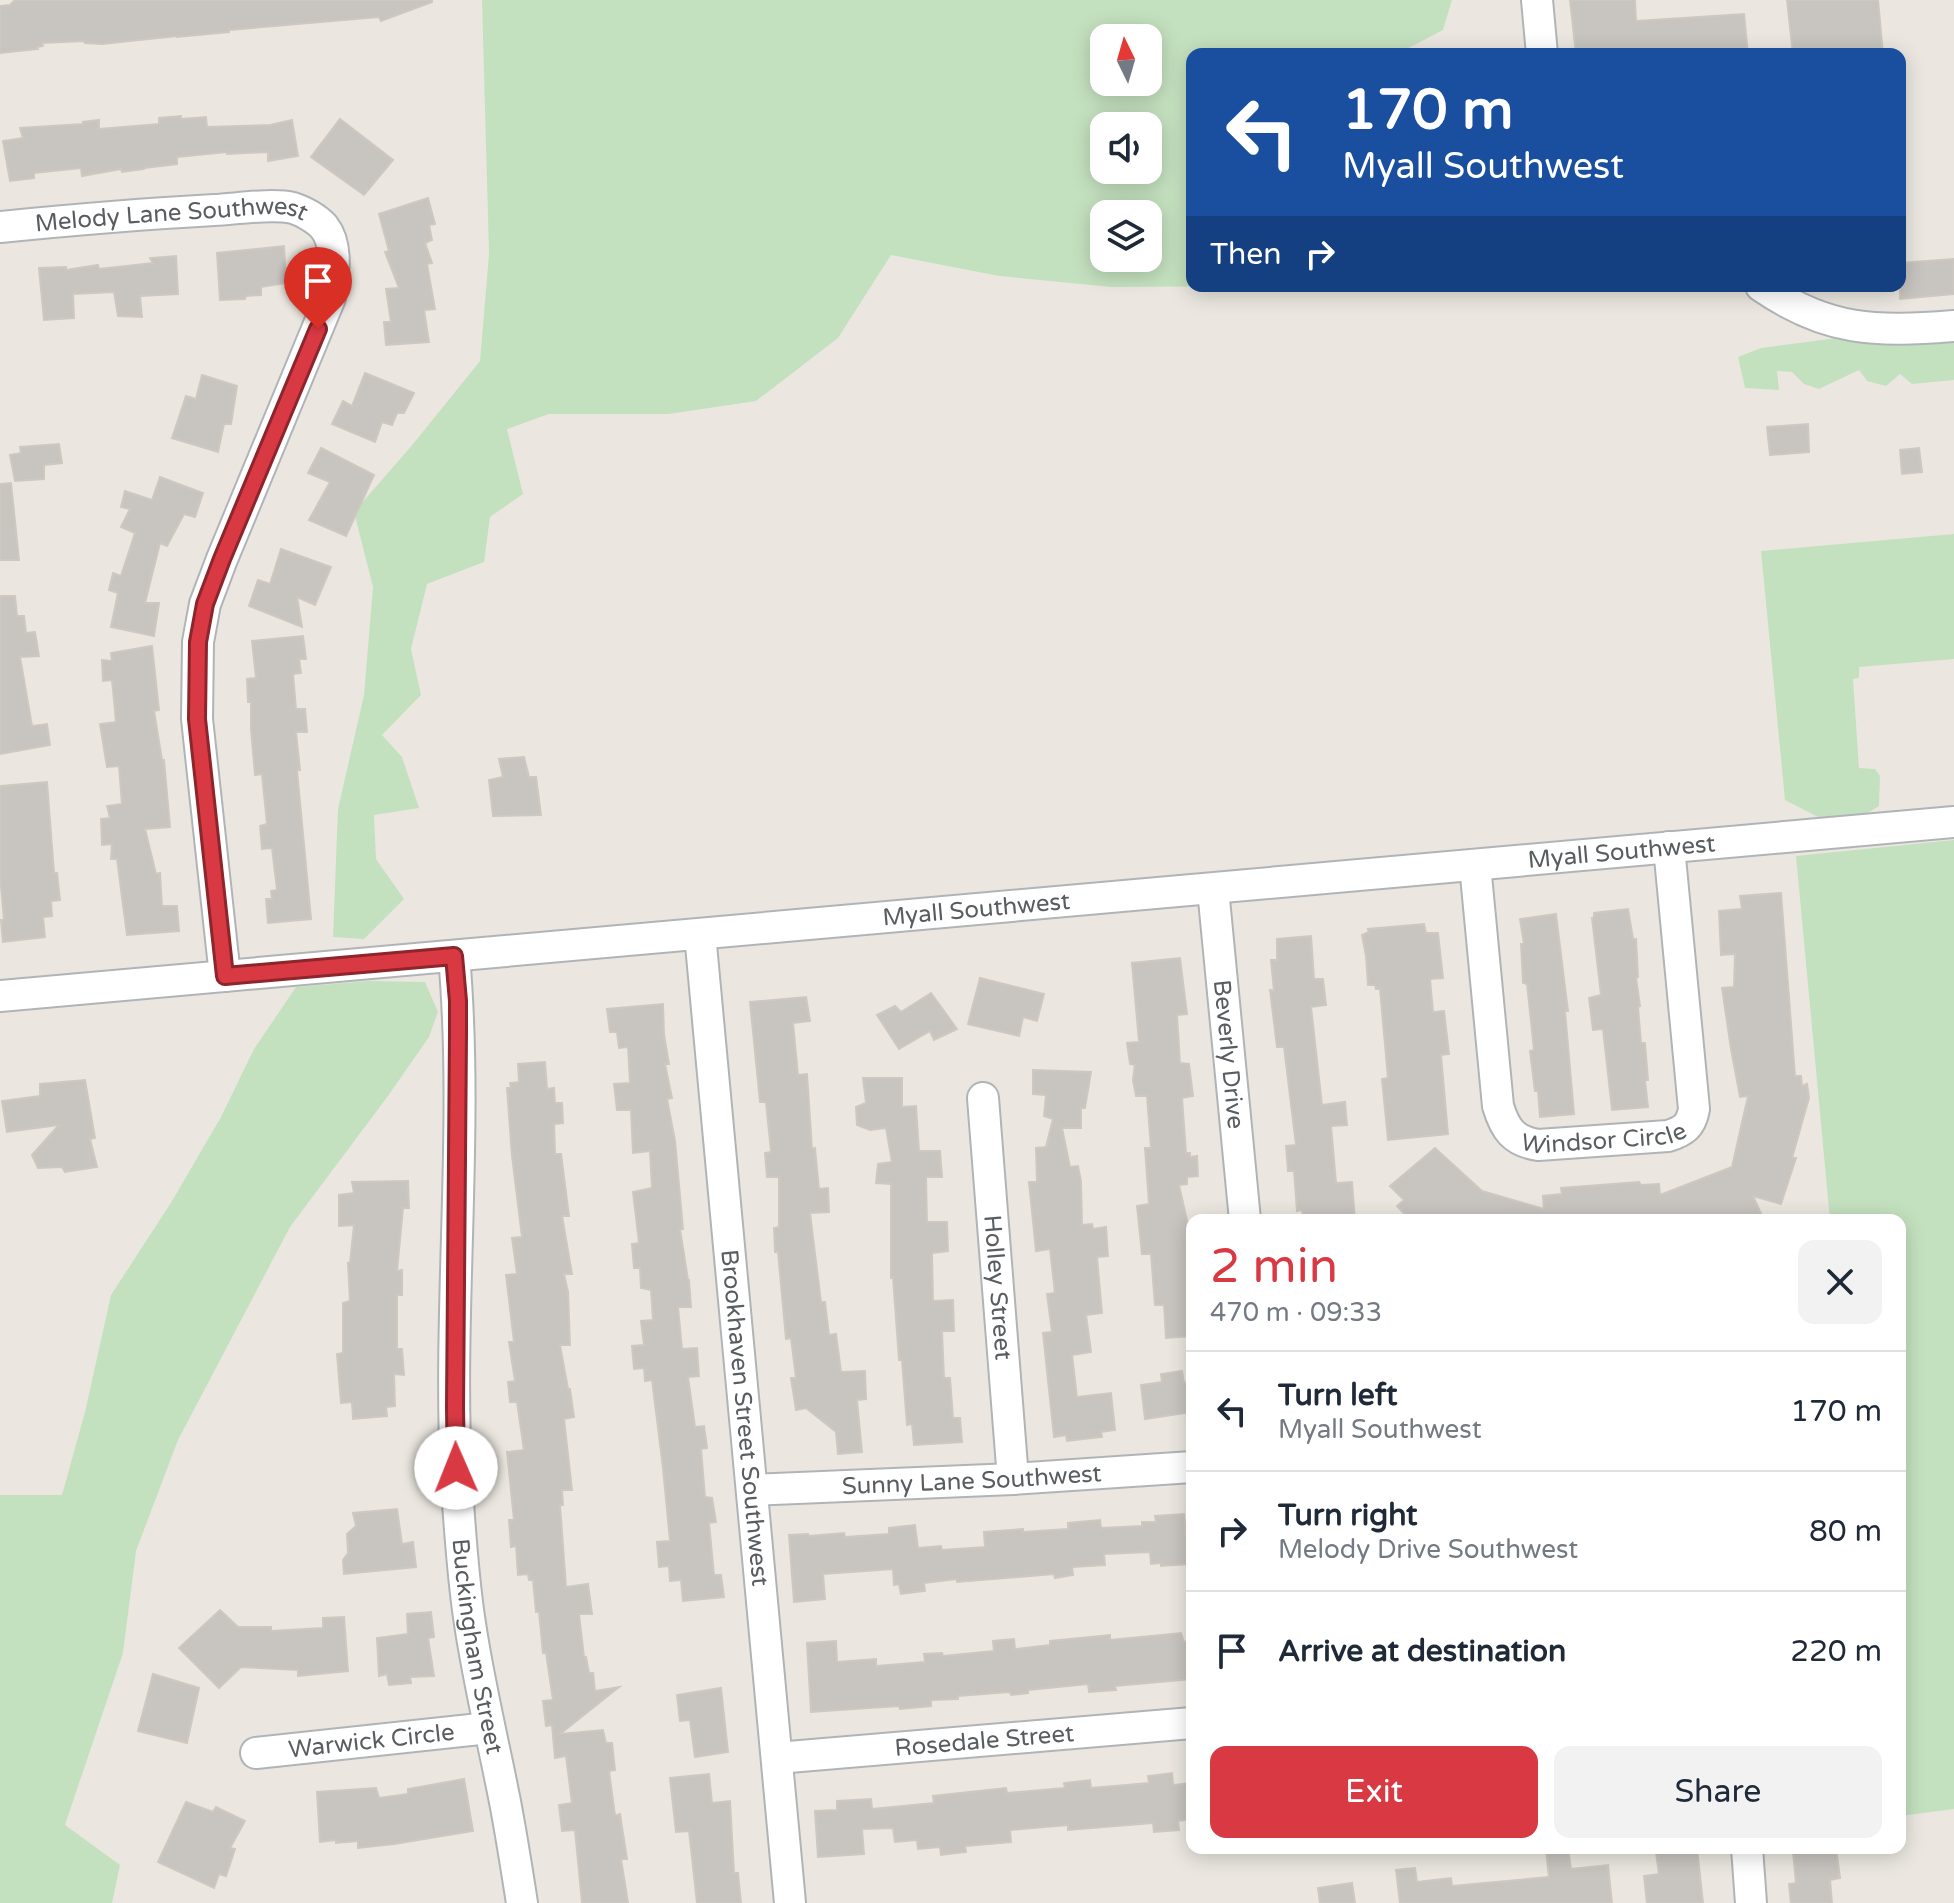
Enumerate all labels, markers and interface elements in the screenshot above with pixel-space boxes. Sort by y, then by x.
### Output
north arrow [1090,24,1162,96]
map controls [1090,24,1162,272]
text: 170 m [1342,77,1513,144]
icon: left [1210,80,1314,184]
button: sound [1090,112,1162,184]
text: Myall Southwest [1342,145,1624,188]
street label: Melody Lane Southwest [34,191,313,238]
button: layers [1090,200,1162,272]
icon: right [1298,232,1342,276]
text: Then [1210,236,1282,273]
pin [284,247,352,329]
icon: arrive [296,259,340,303]
street label: Myall Southwest [1527,829,1717,874]
street label: Myall Southwest [881,886,1071,932]
street label: Beverly Drive [1207,978,1251,1130]
street label: Windsor Circle [1518,1116,1691,1161]
street label: Holley Street [978,1214,1018,1361]
text: 2 min [1210,1238,1338,1296]
button: close [1798,1240,1882,1324]
street label: Brookhaven Street Southwest [715,1248,775,1588]
text: 470 m · 09:33 [1210,1297,1382,1328]
text: Turn left [1278,1377,1397,1414]
icon: left [1210,1389,1254,1433]
text: 170 m [1790,1393,1882,1430]
text: Myall Southwest [1278,1414,1482,1445]
position arrow [414,1426,498,1510]
street label: Sunny Lane Southwest [841,1459,1102,1501]
text: Turn right [1278,1497,1418,1534]
icon: right [1210,1509,1254,1553]
text: 80 m [1809,1513,1882,1550]
text: Melody Drive Southwest [1278,1534,1578,1565]
street label: Buckingham Street [446,1537,509,1757]
icon: arrive [1210,1629,1254,1673]
text: Arrive at destination [1278,1633,1566,1670]
text: 220 m [1790,1633,1882,1670]
street label: Warwick Circle [287,1717,456,1764]
street label: Rosedale Street [893,1719,1075,1763]
button: Exit [1210,1746,1538,1838]
button: Share [1554,1746,1882,1838]

